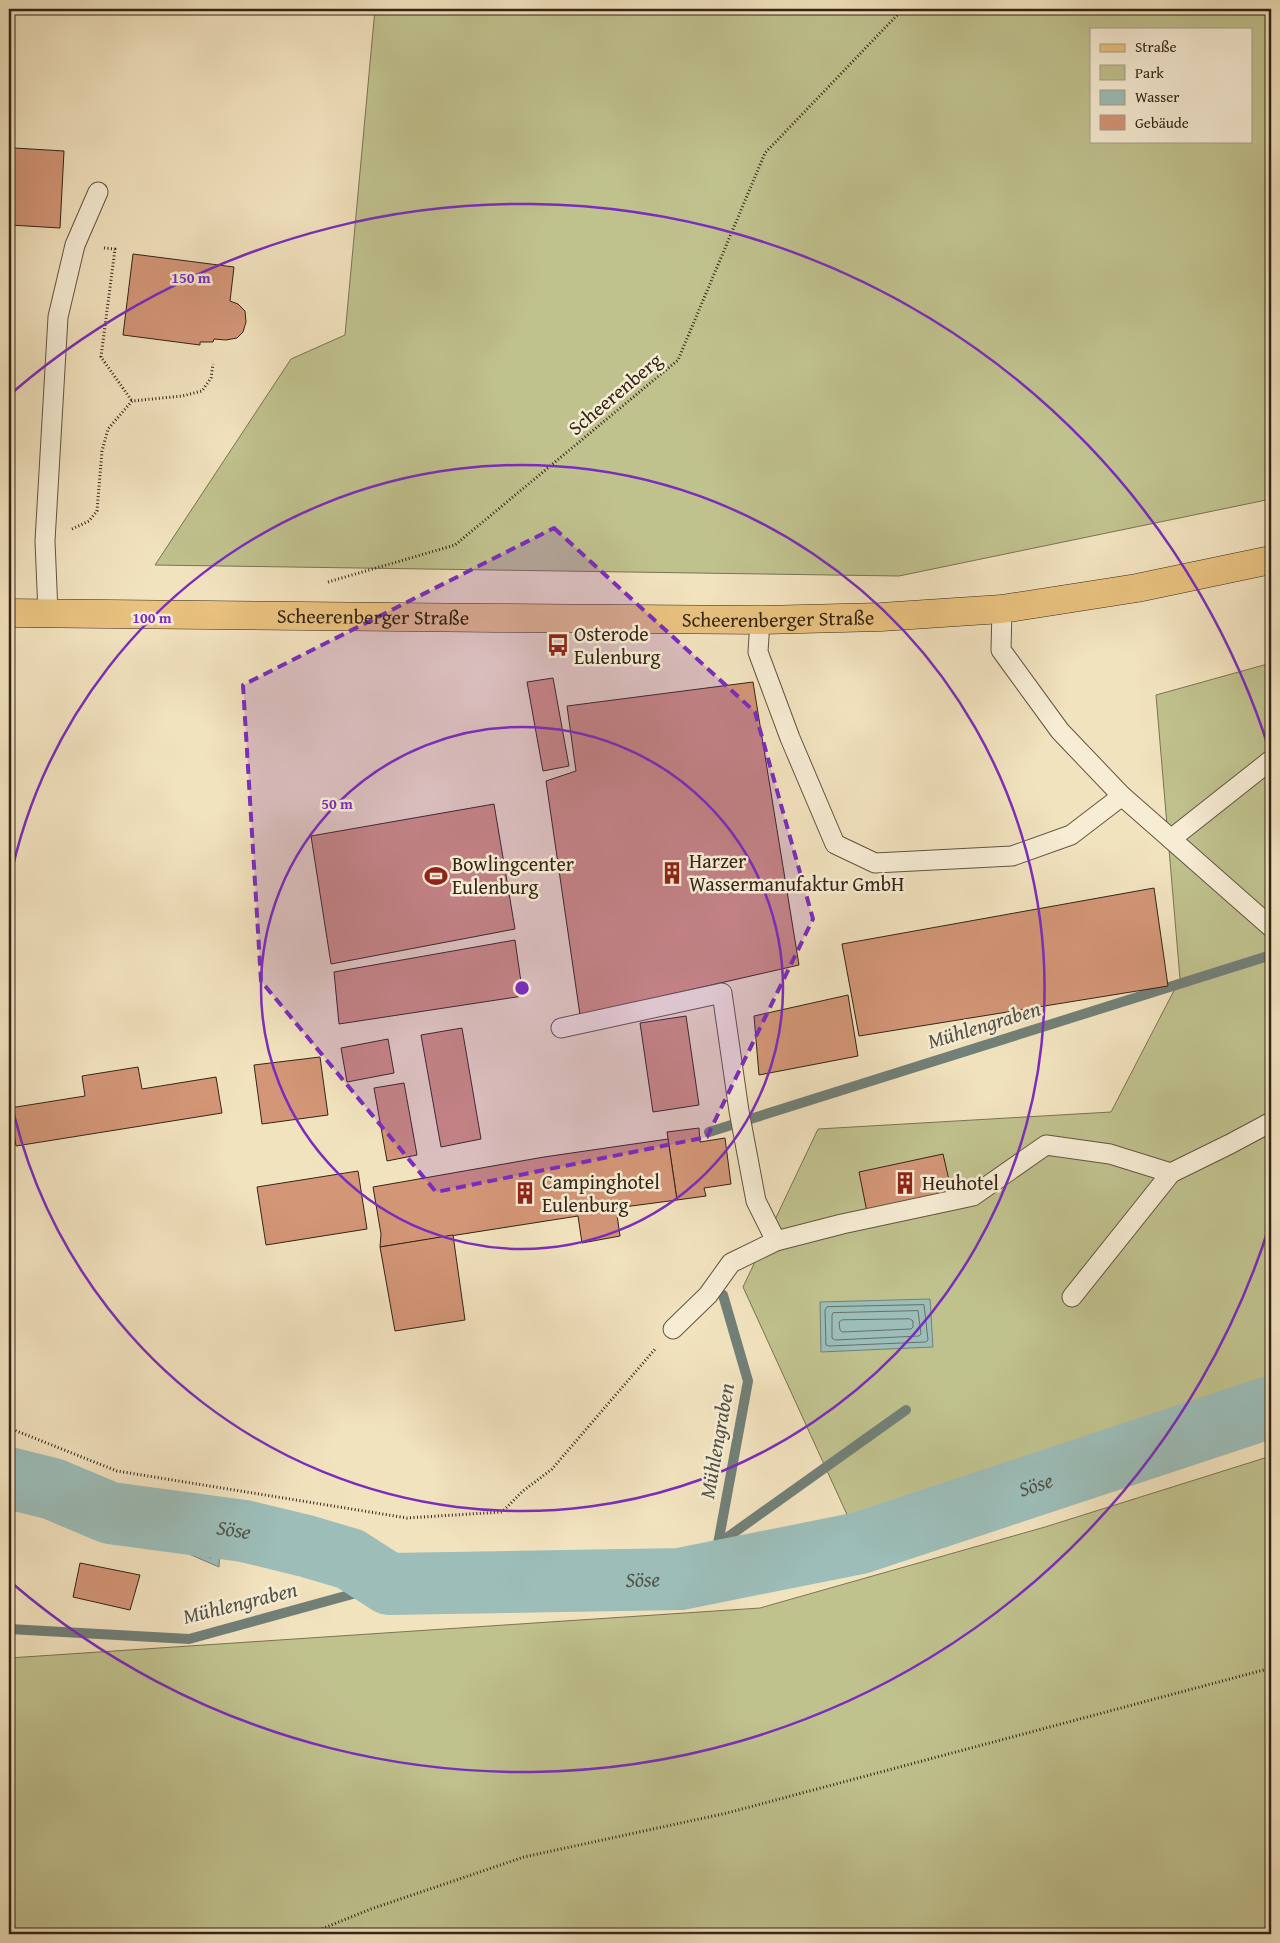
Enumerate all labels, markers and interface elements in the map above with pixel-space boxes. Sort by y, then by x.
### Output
legend [1090,28,1252,142]
text: Straße [1135,36,1177,57]
text: Park [1135,62,1164,83]
text: Wasser [1135,86,1179,107]
text: Gebäude [1135,112,1189,133]
text: 150 m [171,267,211,288]
street label: Scheerenberg [561,346,668,442]
street label: Scheerenberger Straße [277,601,469,632]
street label: Scheerenberger Straße [682,602,874,634]
text: 100 m [132,607,172,628]
place label: Osterode Eulenburg [574,619,661,671]
bus stop icon: Osterode Eulenburg [545,632,571,658]
text: 50 m [321,793,353,814]
place label: Harzer Wassermanufaktur GmbH [689,846,904,898]
place label: Bowlingcenter Eulenburg [452,849,574,901]
building icon: Harzer Wassermanufaktur GmbH [659,860,685,886]
sports icon: Bowlingcenter Eulenburg [423,863,449,889]
centre of rings [513,979,531,997]
water label: Mühlengraben [923,993,1045,1056]
place label: Campinghotel Eulenburg [542,1167,660,1219]
place label: Heuhotel [922,1168,999,1197]
building icon: Heuhotel [892,1170,918,1196]
building icon: Campinghotel Eulenburg [512,1180,538,1206]
water label: Mühlengraben [691,1380,742,1501]
water label: Söse [1014,1464,1057,1505]
water label: Söse [215,1511,254,1547]
water label: Söse [625,1563,660,1595]
water label: Mühlengraben [179,1573,301,1632]

